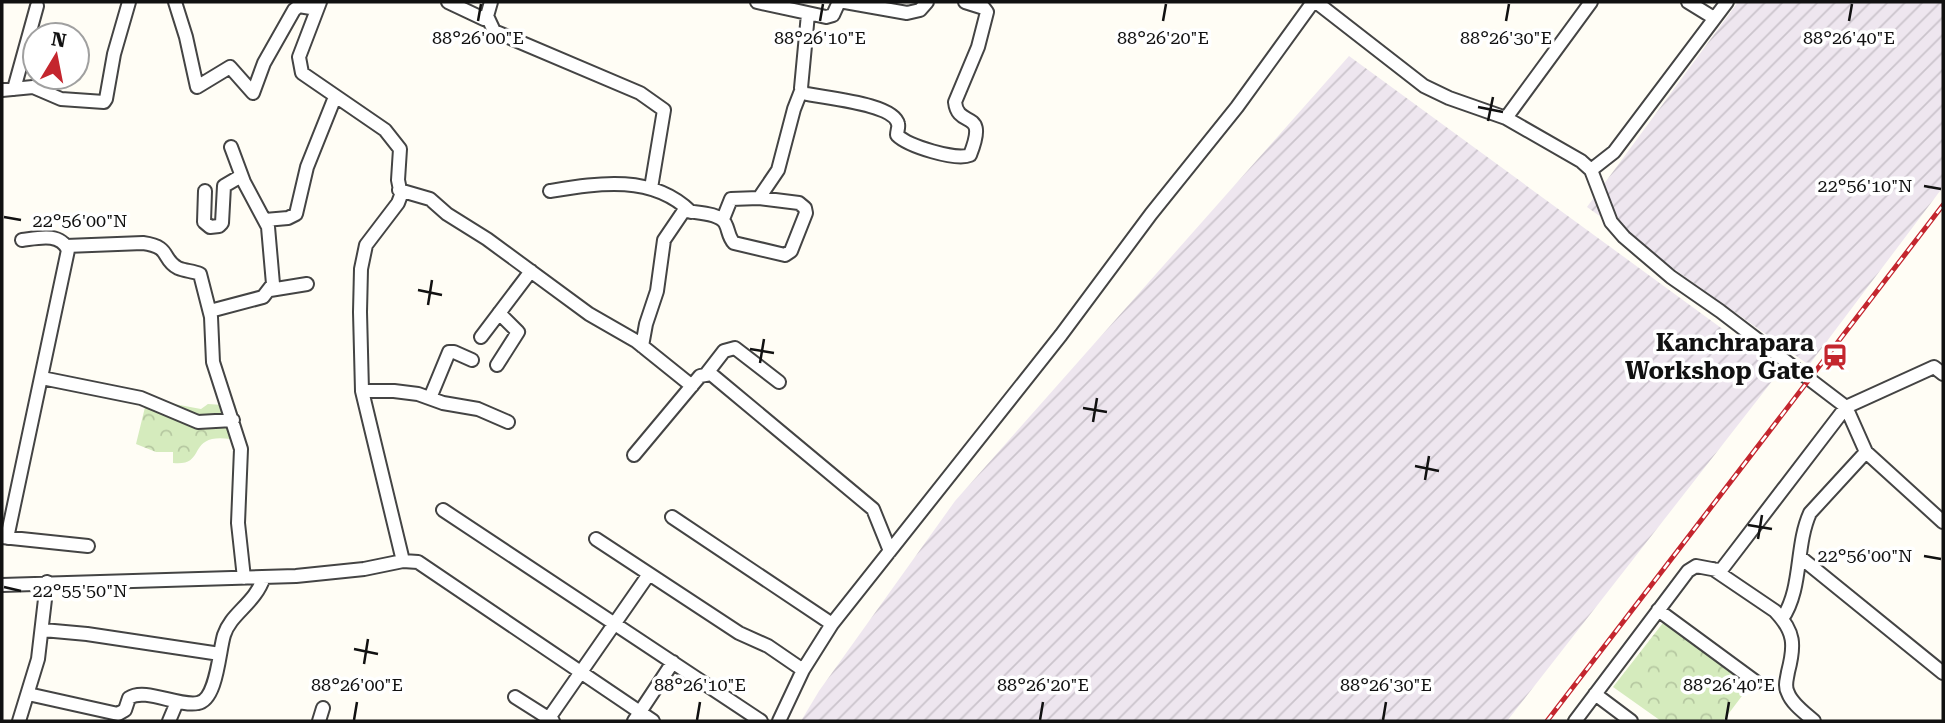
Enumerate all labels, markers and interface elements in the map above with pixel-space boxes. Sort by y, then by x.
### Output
north arrow [21,21,91,91]
text: N [50,27,68,52]
text: 88°26'00"E [432,27,524,48]
text: 88°26'10"E [774,27,866,48]
text: 88°26'20"E [1117,27,1209,48]
text: 88°26'30"E [1460,27,1552,48]
text: 88°26'40"E [1803,27,1895,48]
text: 22°56'10"N [1818,175,1912,196]
text: 22°56'00"N [33,210,127,231]
place label: Kanchrapara Workshop Gate [1625,329,1814,385]
station icon: Kanchrapara Workshop Gate [1820,342,1850,372]
text: 22°56'00"N [1818,545,1912,566]
text: 22°55'50"N [33,580,127,601]
text: 88°26'00"E [311,674,403,695]
text: 88°26'10"E [654,674,746,695]
text: 88°26'20"E [997,674,1089,695]
text: 88°26'30"E [1340,674,1432,695]
text: 88°26'40"E [1683,674,1775,695]

